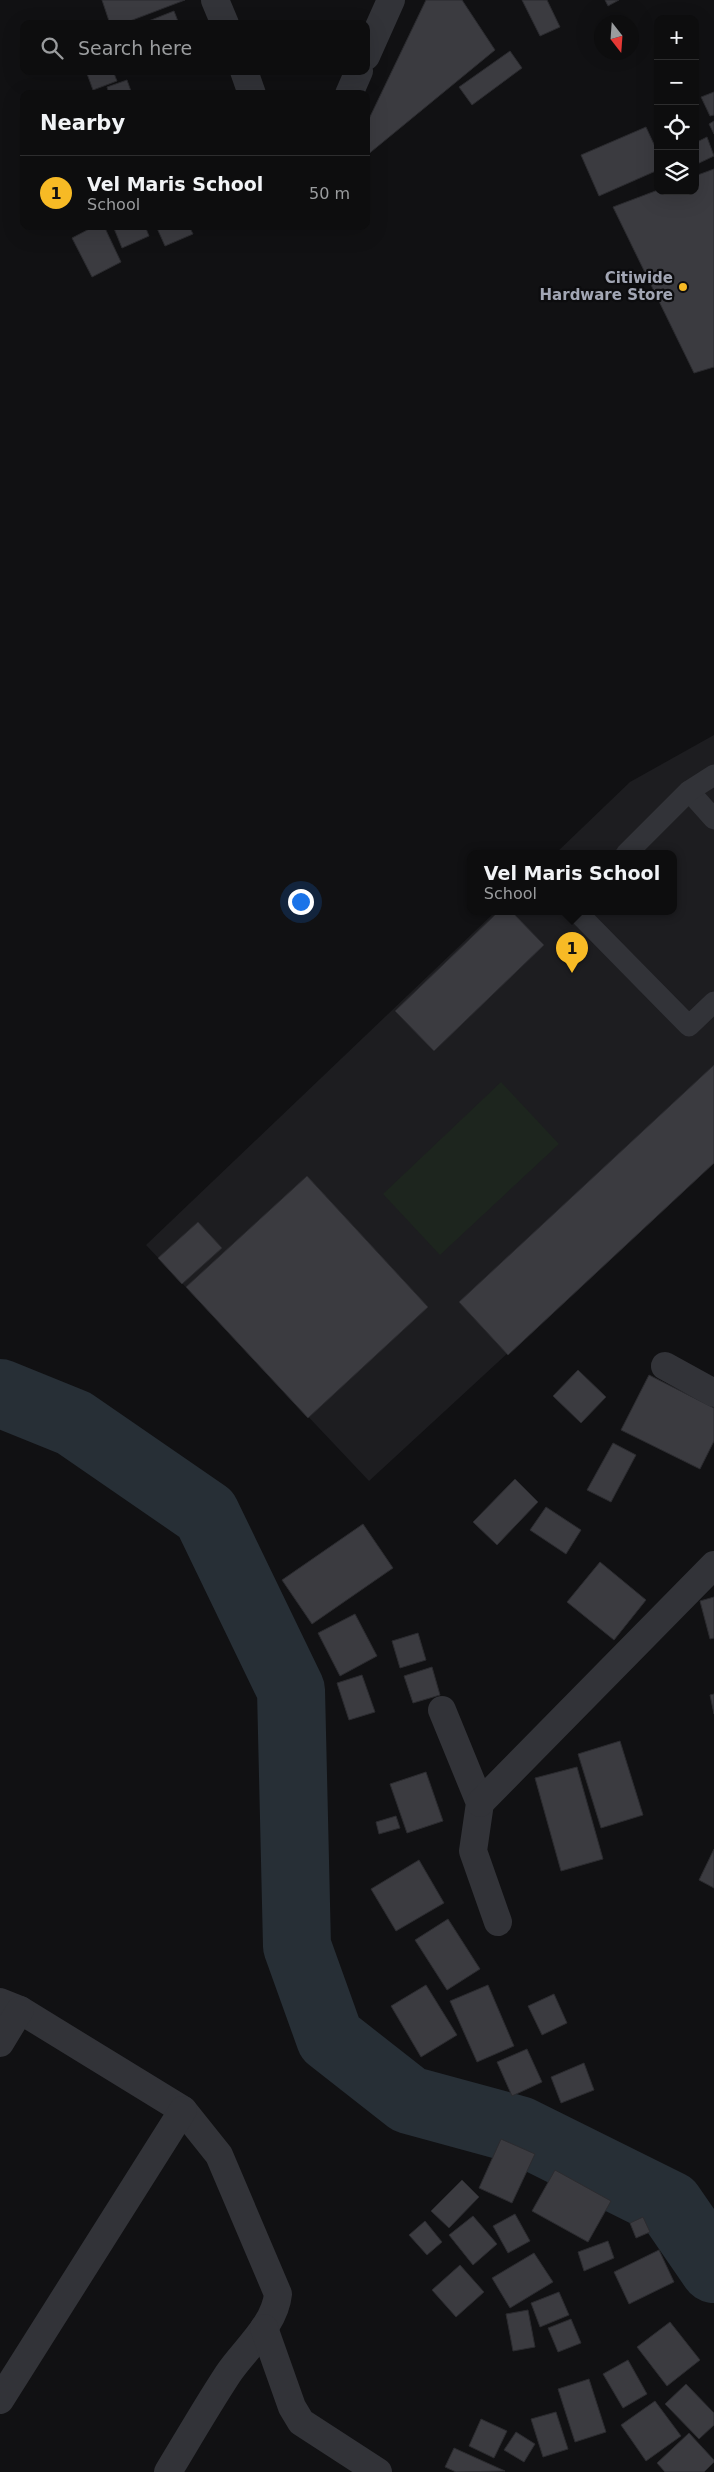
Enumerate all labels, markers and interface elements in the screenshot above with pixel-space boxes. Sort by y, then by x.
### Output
north arrow [594,15,639,60]
map controls [654,15,699,195]
button: + [654,15,699,60]
search box [20,20,370,75]
icon: search [38,34,66,62]
text: Search here [78,37,192,59]
button: − [654,60,699,105]
button: locate [654,105,699,150]
text: Nearby [40,111,125,135]
button: layers [654,150,699,195]
text: Vel Maris School [87,173,263,195]
text: 1 [50,184,62,203]
text: 50 m [309,184,350,203]
text: School [87,195,140,214]
place label: Citiwide Hardware Store [540,269,673,304]
marker: Citiwide Hardware Store [677,281,689,293]
popup [467,850,677,915]
text: Vel Maris School [484,862,660,884]
text: School [484,884,537,903]
your location [288,889,314,915]
pin: 1 [556,932,588,973]

